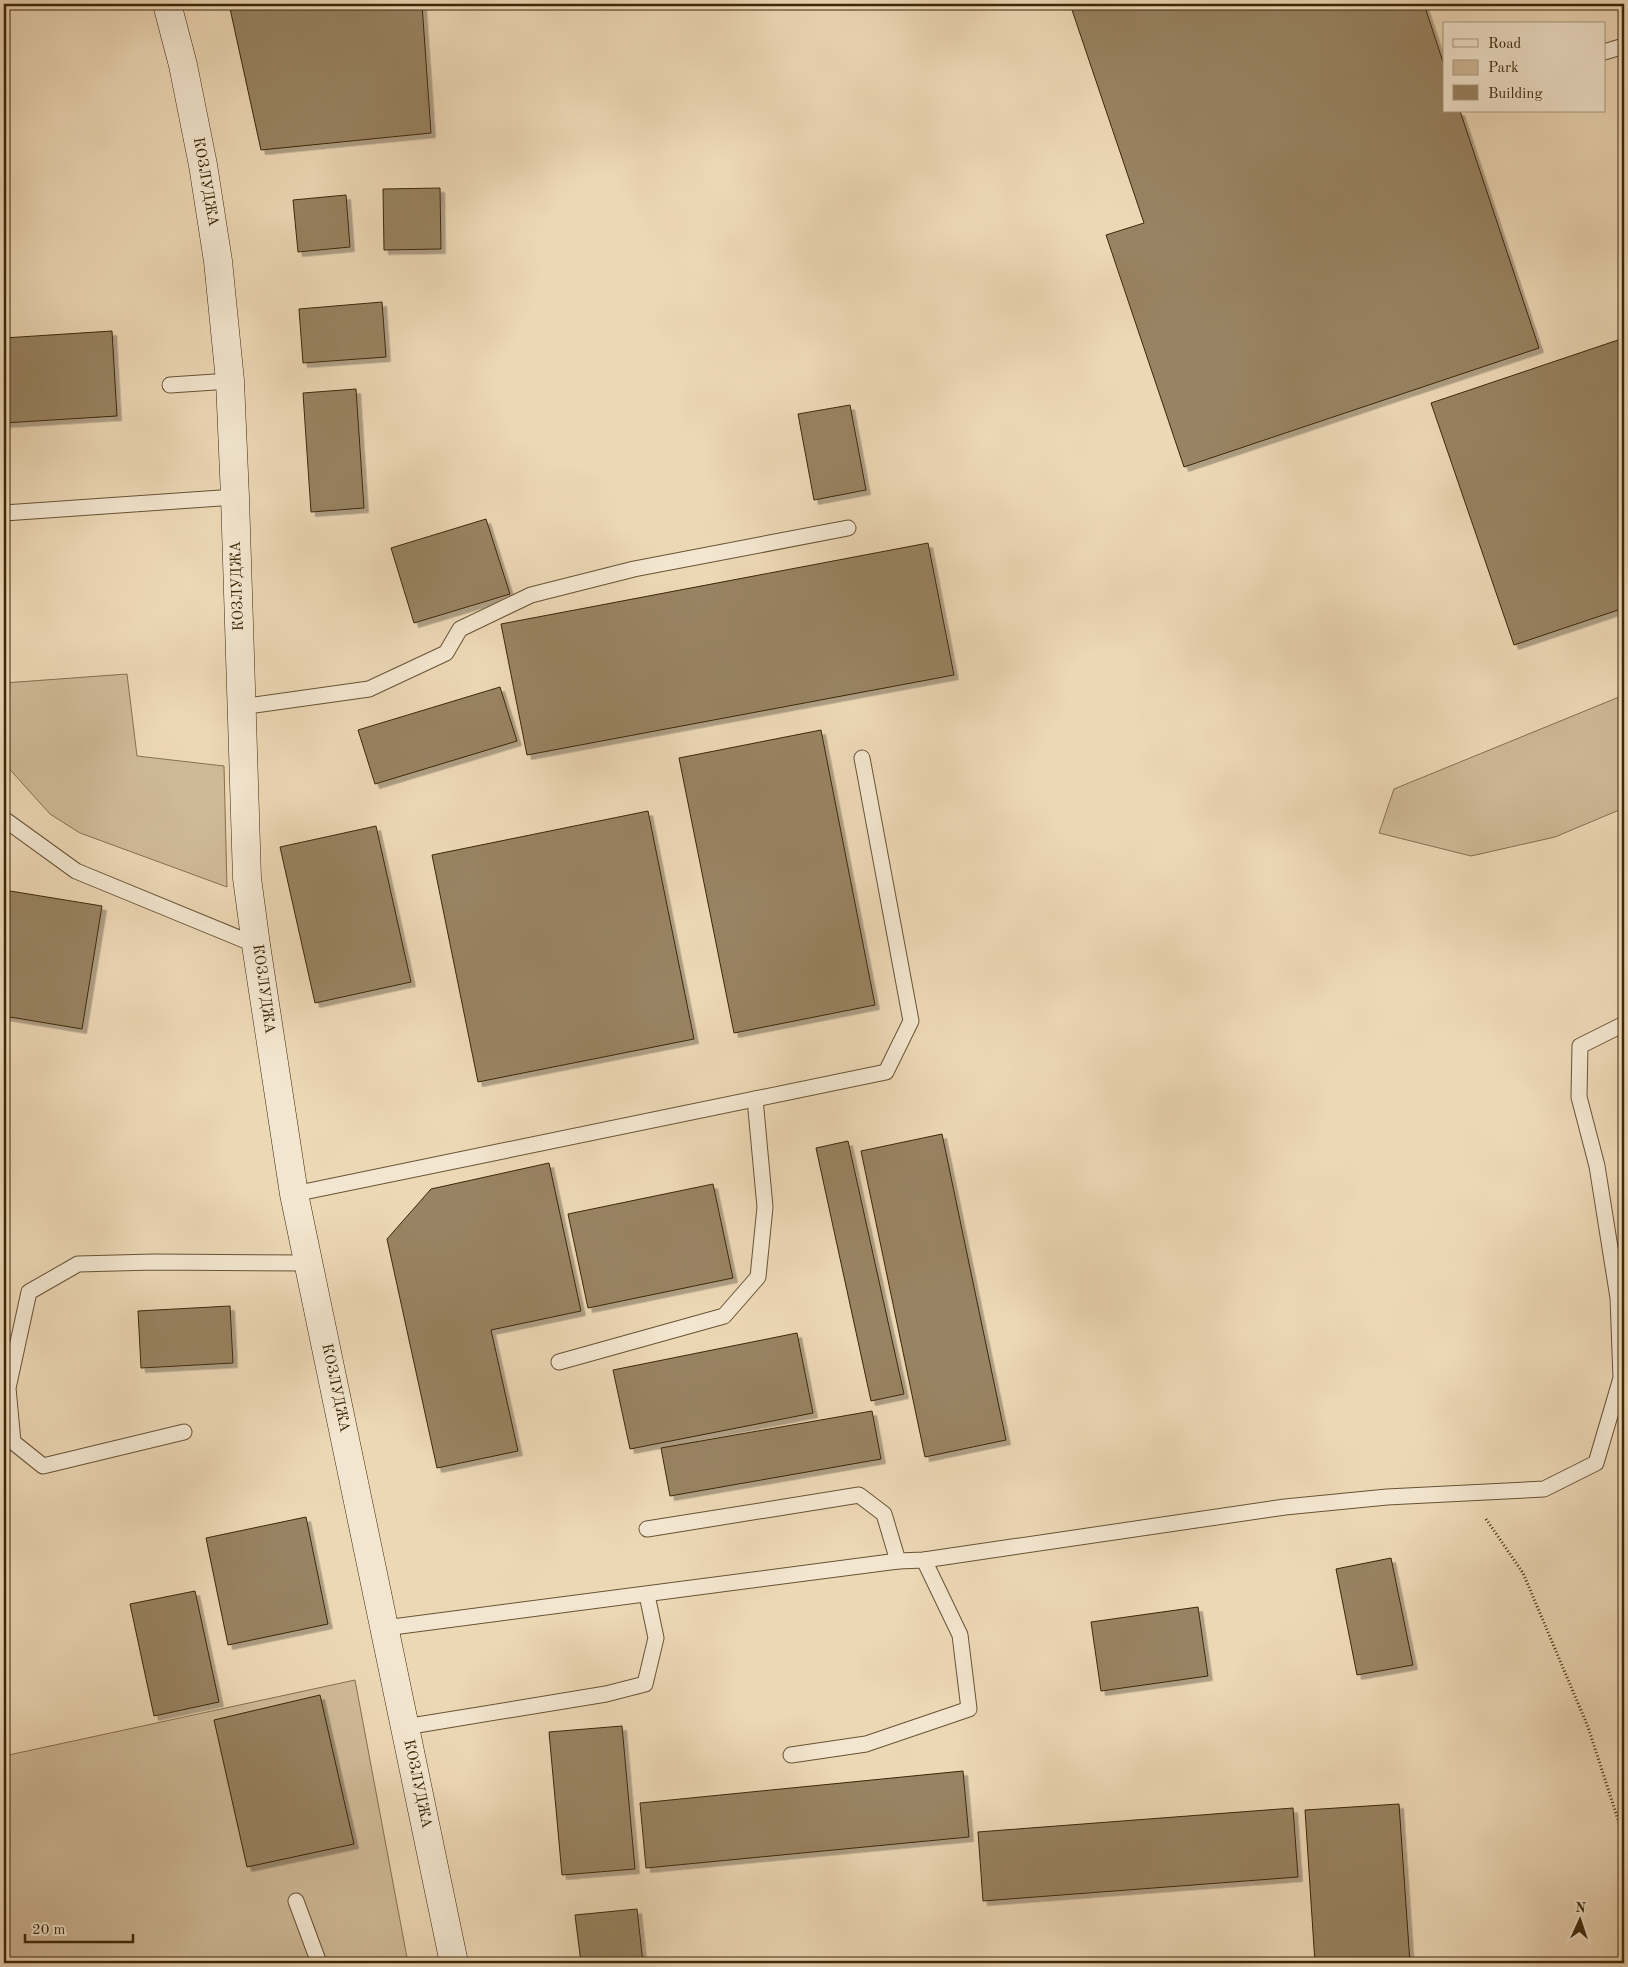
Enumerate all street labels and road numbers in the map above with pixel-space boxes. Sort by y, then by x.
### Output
street label: КОЗЛУДЖА [190,136,220,228]
street label: КОЗЛУДЖА [229,540,247,631]
street label: КОЗЛУДЖА [249,943,277,1035]
street label: КОЗЛУДЖА [318,1342,352,1434]
street label: КОЗЛУДЖА [400,1738,434,1830]

